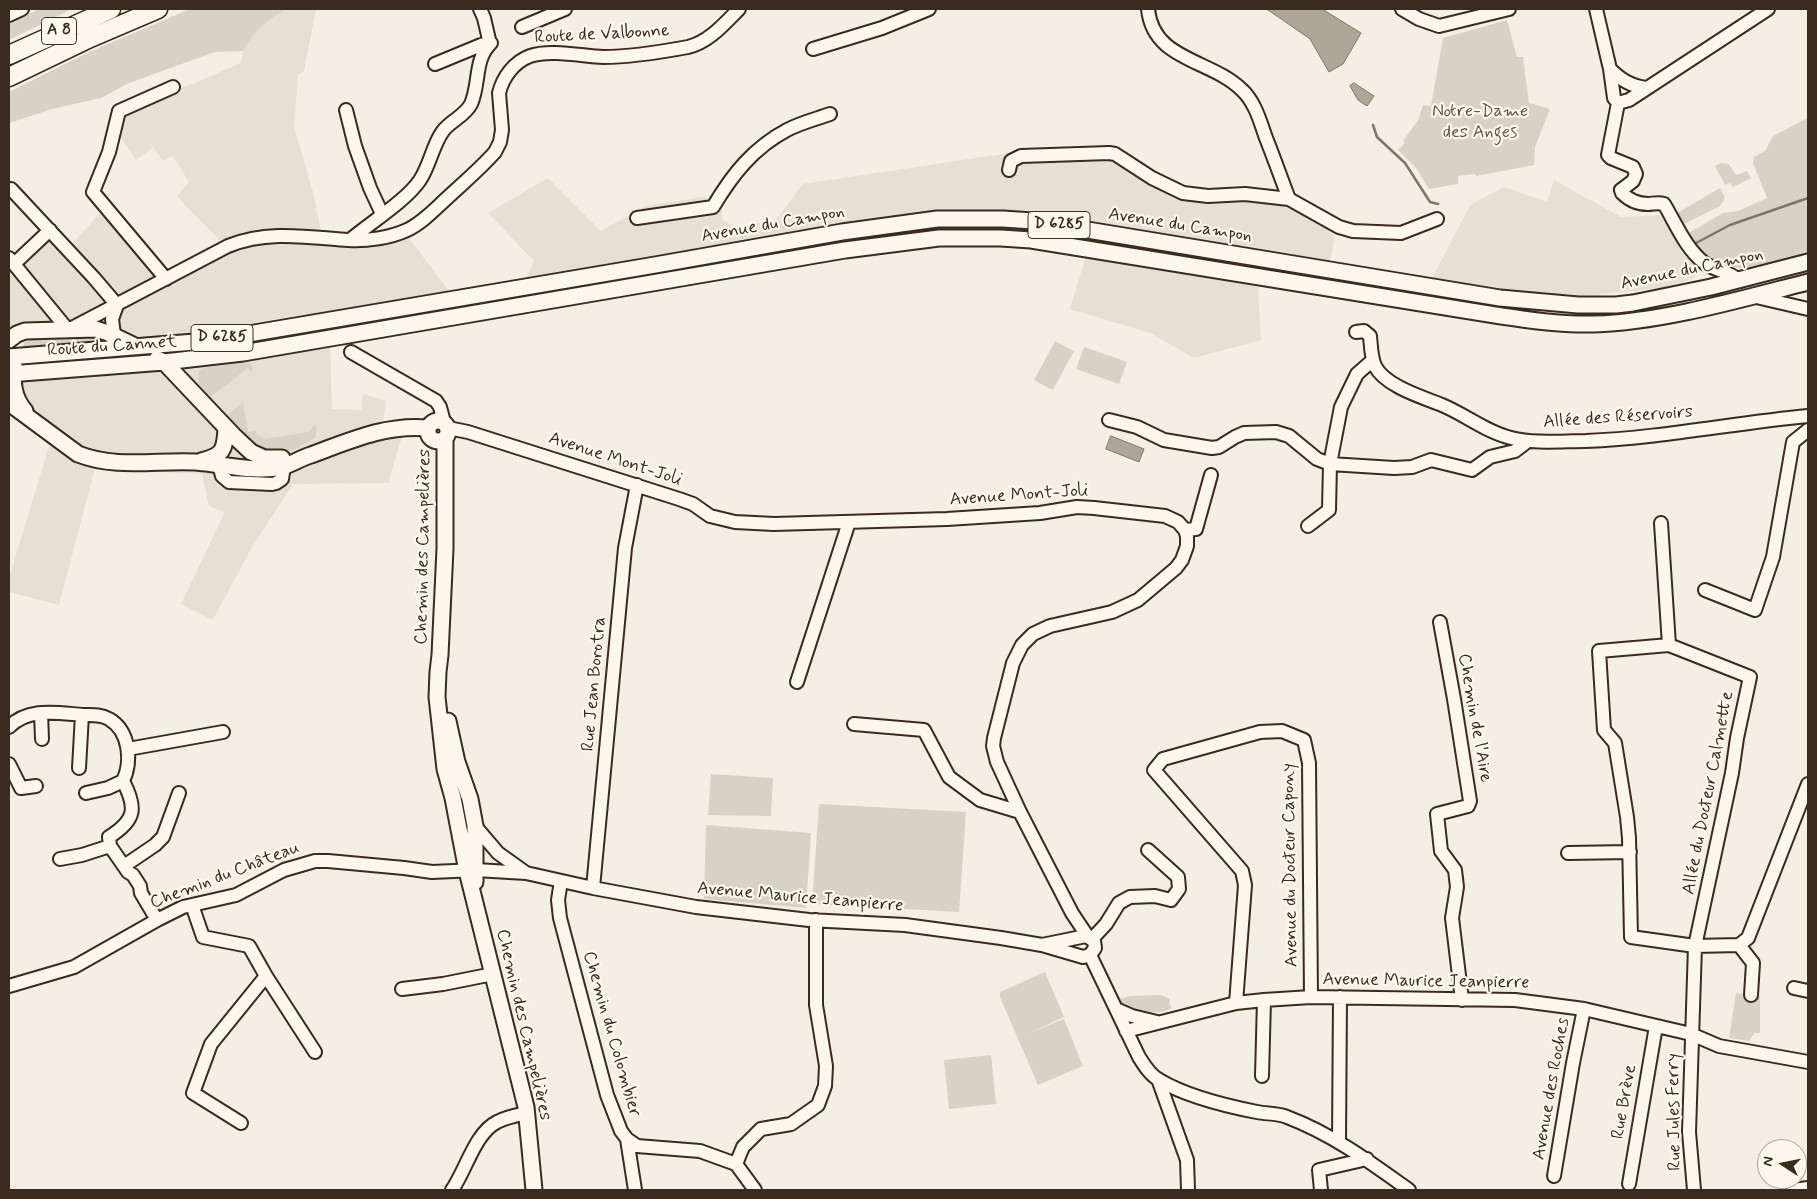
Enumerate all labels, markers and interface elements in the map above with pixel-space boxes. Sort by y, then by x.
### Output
road number: A 8 [42,18,76,44]
street label: Route de Valbonne [534,21,670,49]
park label: Notre-Dame des Anges [1432,101,1528,144]
street label: Avenue du Campon [700,202,846,248]
street label: Avenue du Campon [1107,204,1253,248]
road number: D 6285 [1028,212,1090,238]
street label: Avenue du Campon [1619,244,1765,296]
road number: D 6285 [191,324,253,352]
street label: Route du Cannet [47,332,177,362]
street label: Allée des Réservoirs [1542,402,1694,434]
street label: Avenue Mont-Joli [546,428,684,492]
street label: Chemin des Campelières [411,449,437,645]
street label: Avenue Mont-Joli [949,480,1089,512]
street label: Rue Jean Borotra [578,616,612,752]
street label: Chemin de l'Aire [1452,652,1496,784]
street label: Allée du Docteur Calmette [1679,690,1739,896]
street label: Avenue du Docteur Capony [1278,763,1304,967]
street label: Chemin du Château [147,838,303,914]
street label: Avenue Maurice Jeanpierre [696,878,904,918]
street label: Chemin des Campelières [490,927,556,1123]
street label: Chemin du Colombier [577,949,645,1119]
street label: Avenue Maurice Jeanpierre [1322,969,1530,995]
street label: Avenue des Roches [1529,1016,1575,1162]
street label: Rue Jules Ferry [1663,1053,1687,1171]
street label: Rue Brève [1608,1063,1642,1141]
north arrow [1757,1139,1807,1189]
text: N [1759,1155,1778,1168]

